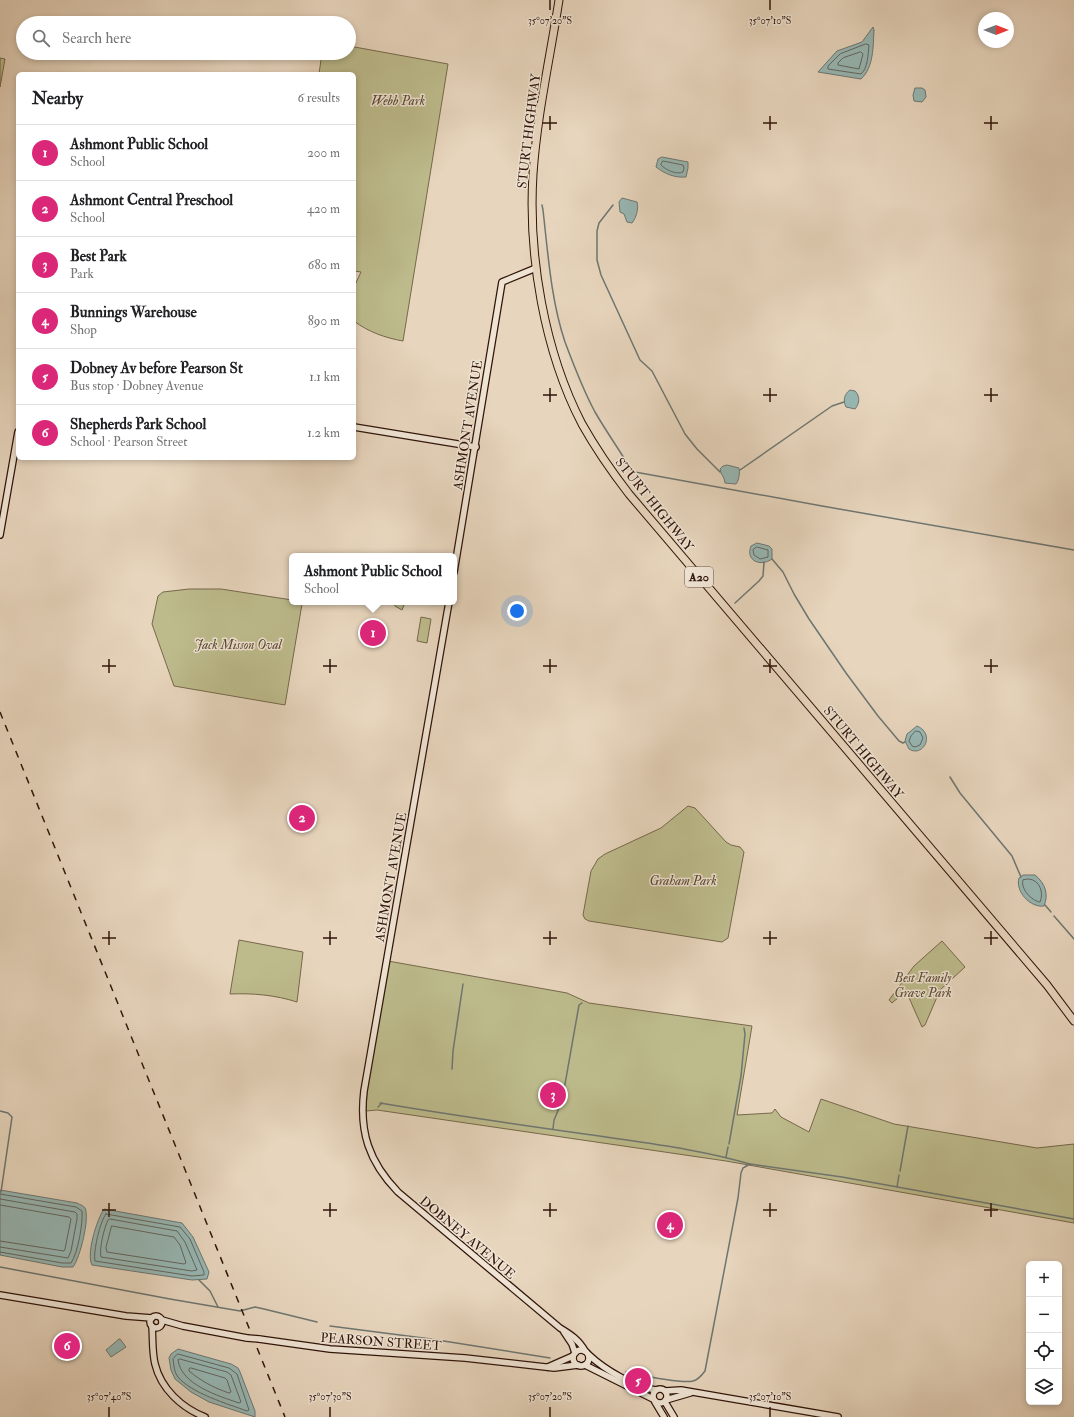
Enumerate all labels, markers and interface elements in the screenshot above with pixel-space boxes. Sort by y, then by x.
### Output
north arrow [978,12,1014,48]
text: 35°07'20"S [528,15,572,27]
text: 35°07'10"S [749,15,791,27]
search box [16,16,356,60]
icon: search [30,27,52,49]
text: Search here [62,29,131,48]
street label: STURT HIGHWAY [514,72,544,190]
text: Nearby [32,88,83,109]
text: 6 results [297,90,340,106]
park label: Webb Park [371,93,425,109]
text: Ashmont Public School [70,135,208,154]
text: 1 [43,145,47,161]
text: 200 m [307,145,340,161]
text: School [70,154,105,170]
text: Ashmont Central Preschool [70,191,233,210]
text: 2 [42,201,48,217]
text: 420 m [307,201,340,217]
text: School [70,210,105,226]
text: Best Park [70,247,127,266]
text: 3 [43,257,48,273]
text: 680 m [308,257,340,273]
text: Park [70,266,94,282]
text: Bunnings Warehouse [70,303,197,322]
text: 4 [41,313,49,329]
text: 890 m [308,313,340,329]
text: Shop [70,322,97,338]
text: Dobney Av before Pearson St [70,359,243,378]
street label: ASHMONT AVENUE [450,359,486,492]
text: 5 [42,369,48,385]
text: 1.1 km [309,369,340,385]
text: Bus stop · Dobney Avenue [70,378,203,394]
text: Shepherds Park School [70,415,206,434]
text: 6 [42,425,48,441]
text: 1.2 km [307,425,340,441]
text: School · Pearson Street [70,434,187,450]
street label: STURT HIGHWAY [612,455,698,556]
popup [289,553,457,605]
text: Ashmont Public School [304,562,442,581]
road number: A20 [685,567,713,587]
text: School [304,581,339,597]
your location [507,601,527,621]
pin: 1 [360,618,386,648]
park label: Jack Misson Oval [194,637,283,653]
street label: STURT HIGHWAY [820,703,907,803]
pin: 2 [289,803,315,833]
street label: ASHMONT AVENUE [372,811,410,944]
park label: Graham Park [649,873,717,889]
park label: Best Family Grave Park [894,970,952,1001]
pin: 3 [540,1080,566,1110]
street label: DOBNEY AVENUE [416,1193,519,1283]
pin: 4 [657,1210,683,1240]
map controls [1026,1261,1062,1405]
button: + [1026,1261,1062,1297]
button: − [1026,1297,1062,1333]
street label: PEARSON STREET [320,1330,442,1354]
pin: 6 [54,1331,80,1361]
button: locate [1026,1333,1062,1369]
pin: 5 [625,1366,651,1396]
button: layers [1026,1369,1062,1405]
text: 35°07'40"S [87,1391,131,1403]
text: 35°07'30"S [309,1391,351,1403]
text: 35°07'20"S [528,1391,572,1403]
text: 35°07'10"S [749,1391,791,1403]

